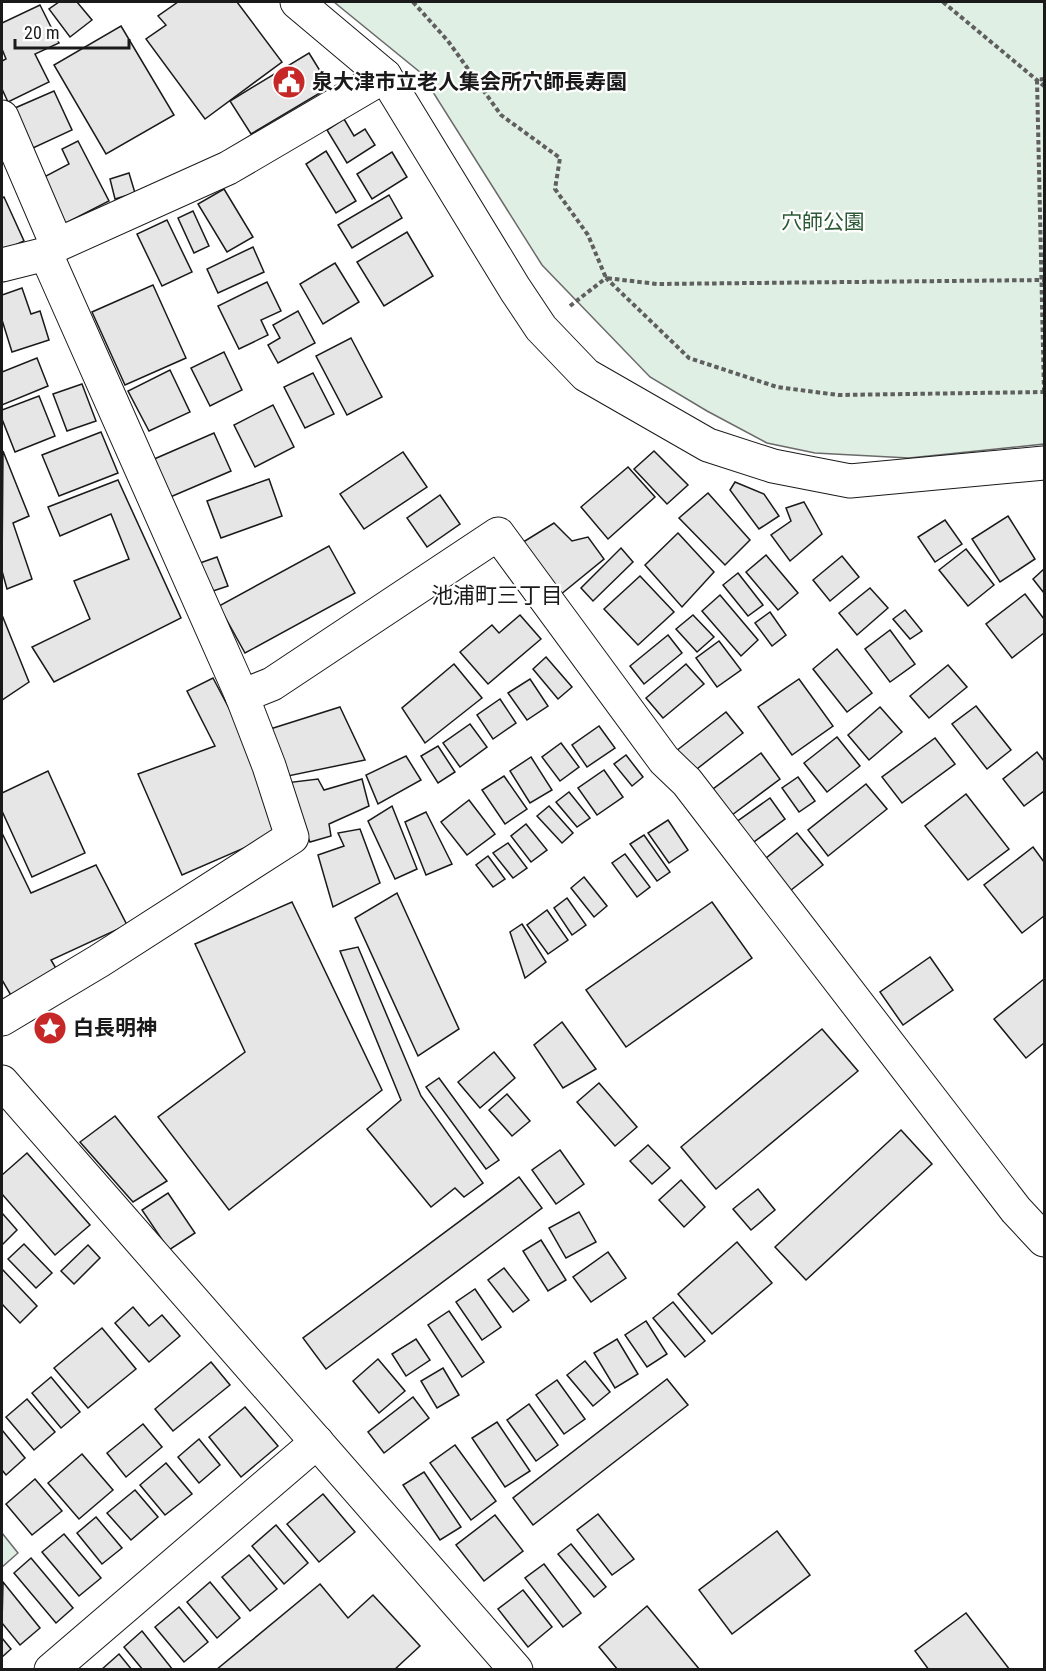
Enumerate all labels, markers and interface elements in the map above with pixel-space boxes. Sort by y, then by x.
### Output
scale bar [15,12,129,50]
text: 20 m [24,22,59,43]
public building icon: 泉大津市立老人集会所穴師長寿園 [271,64,307,100]
place label: 泉大津市立老人集会所穴師長寿園 [312,70,627,94]
park label: 穴師公園 [781,210,865,234]
district label: 池浦町三丁目 [431,583,563,608]
place icon: 白長明神 [32,1010,68,1046]
place label: 白長明神 [73,1016,157,1040]

